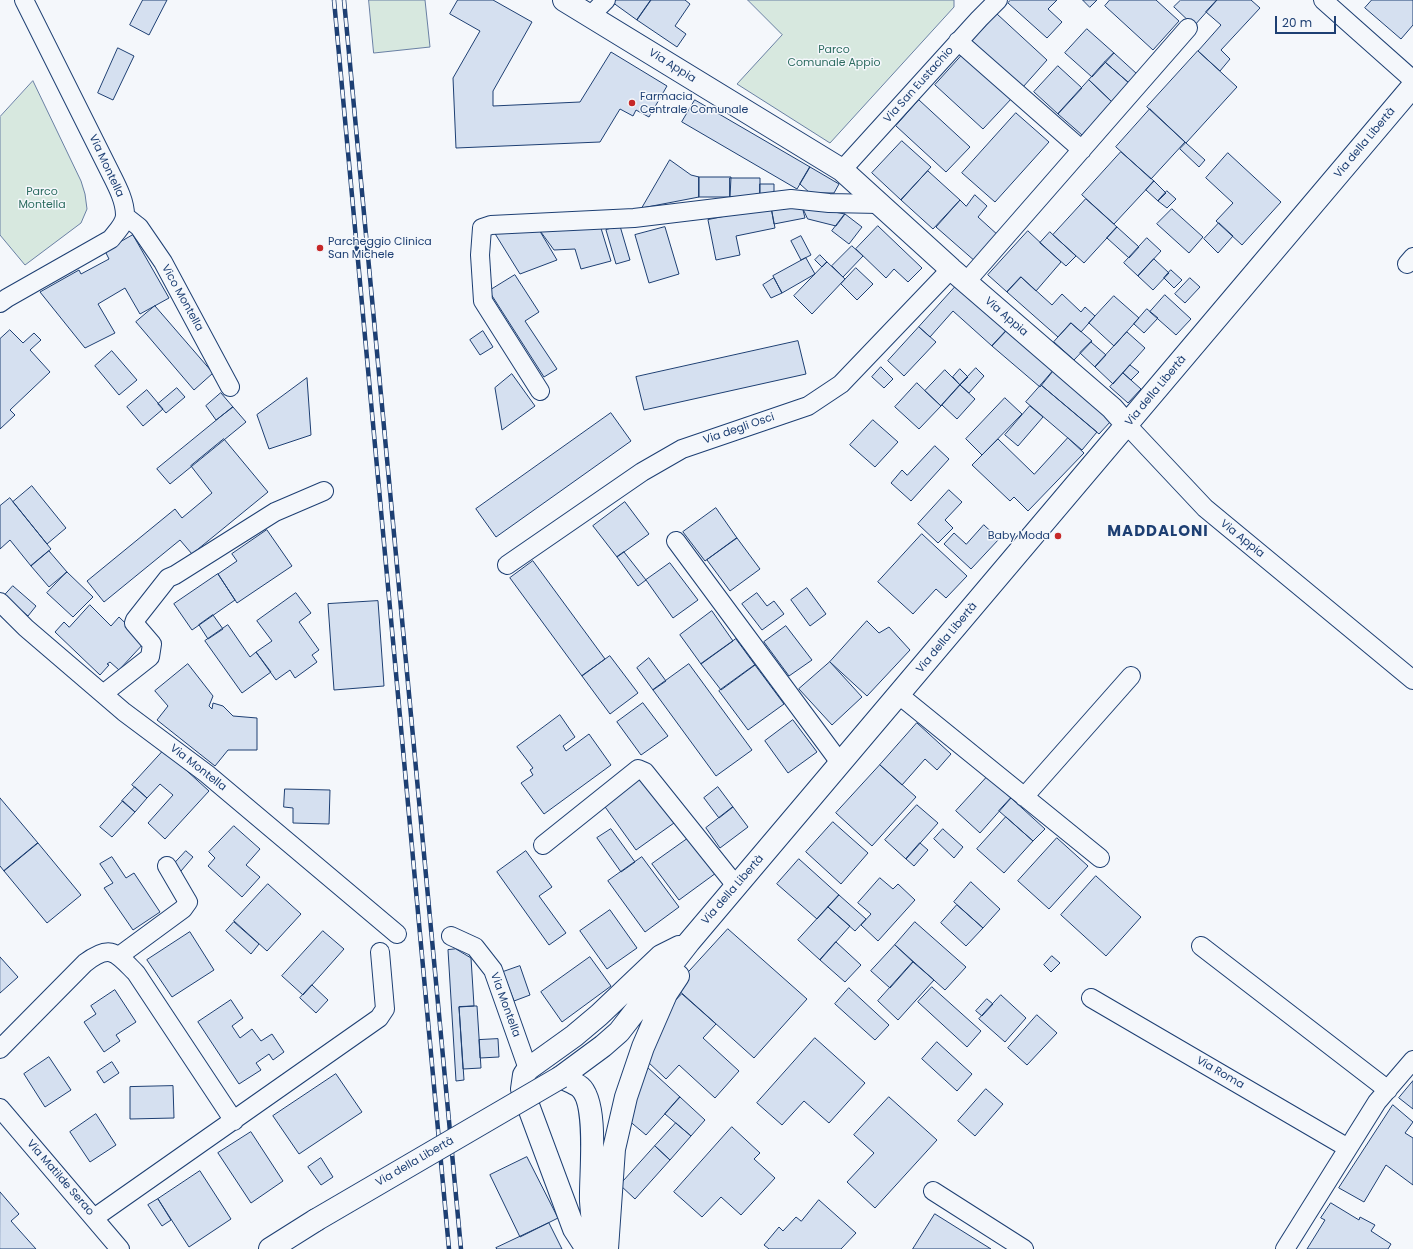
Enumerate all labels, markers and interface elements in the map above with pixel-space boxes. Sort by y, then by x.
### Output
scale bar [1277,8,1338,34]
text: 20 m [1282,14,1312,31]
park label: Parco Comunale Appio [788,43,880,69]
street label: Via San Eustachio [881,44,957,126]
street label: Via Appia [646,46,698,86]
place label: Farmacia Centrale Comunale [640,90,748,116]
marker: Farmacia Centrale Comunale [627,98,637,108]
street label: Via della Libertà [1332,105,1398,181]
street label: Via Montella [86,133,126,199]
park label: Parco Montella [18,185,66,211]
place label: Parcheggio Clinica San Michele [328,235,432,261]
marker: Parcheggio Clinica San Michele [315,243,325,253]
street label: Vico Montella [158,262,206,334]
street label: Via Appia [982,295,1030,339]
street label: Via della Libertà [1123,353,1189,429]
street label: Via degli Osci [702,411,776,447]
street label: Via Appia [1217,517,1267,561]
district label: MADDALONI [1107,523,1209,541]
place label: Baby Moda [988,529,1050,543]
marker: Baby Moda [1053,531,1063,541]
street label: Via della Libertà [914,600,980,676]
street label: Via Montella [167,742,229,794]
street label: Via della Libertà [699,853,767,927]
street label: Via Montella [487,971,523,1039]
street label: Via Roma [1194,1054,1246,1092]
street label: Via della Libertà [374,1134,456,1190]
street label: Via Matilde Serao [24,1137,96,1219]

